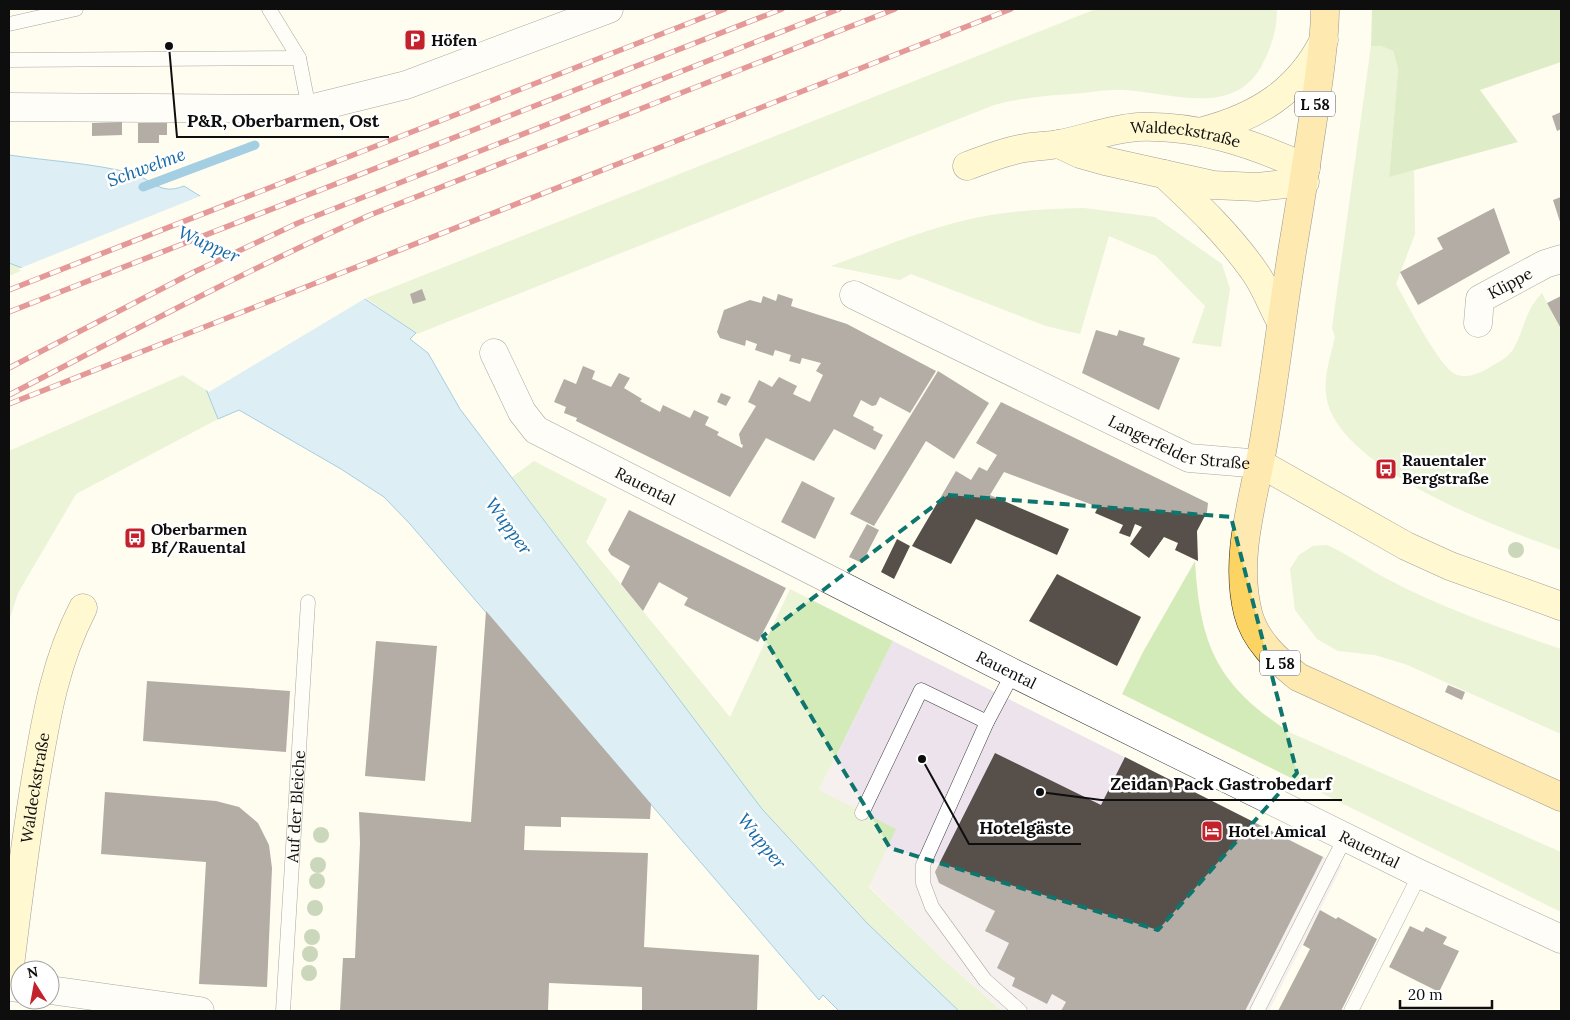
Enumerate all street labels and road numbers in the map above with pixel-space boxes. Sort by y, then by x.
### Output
road number: L 58 [1295,92,1335,116]
street label: Waldeckstraße [1130,116,1243,152]
street label: Klippe [1484,263,1536,303]
street label: Langerfelder Straße [1105,410,1251,473]
street label: Rauental [612,462,679,509]
street label: Rauental [973,646,1040,693]
road number: L 58 [1260,650,1300,676]
street label: Waldeckstraße [16,731,54,844]
street label: Auf der Bleiche [282,749,309,864]
street label: Rauental [1336,826,1403,872]

